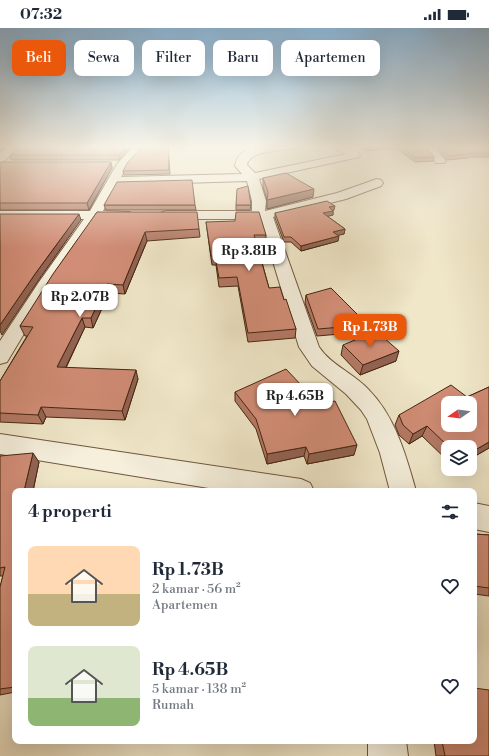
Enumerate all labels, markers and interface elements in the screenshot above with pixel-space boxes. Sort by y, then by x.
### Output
text: 07:32 [20,5,62,24]
chip: Beli [12,40,66,76]
chip: Sewa [74,40,134,76]
chip: Filter [142,40,205,76]
chip: Baru [213,40,273,76]
chip: Apartemen [281,40,380,76]
pin: Rp 3.81B [208,238,290,272]
text: Rp 3.81B [221,243,277,259]
pin: Rp 2.07B [39,284,121,318]
text: Rp 2.07B [51,289,109,305]
pin: Rp 1.73B [329,314,411,348]
text: Rp 1.73B [343,319,397,335]
pin: Rp 4.65B [254,383,336,417]
text: Rp 4.65B [266,388,324,404]
north arrow [441,396,477,432]
map controls [441,396,477,476]
button: layers [441,440,477,476]
text: 4 properti [28,501,112,523]
icon: filters [439,501,461,523]
text: Rp 1.73B [152,559,224,581]
icon: home [60,562,108,610]
icon: heart [439,575,461,597]
text: 2 kamar · 56 m² [152,581,241,597]
text: Apartemen [152,597,218,613]
text: Rp 4.65B [152,659,228,681]
icon: home [60,662,108,710]
icon: heart [439,675,461,697]
text: 5 kamar · 138 m² [152,681,246,697]
text: Rumah [152,697,194,713]

